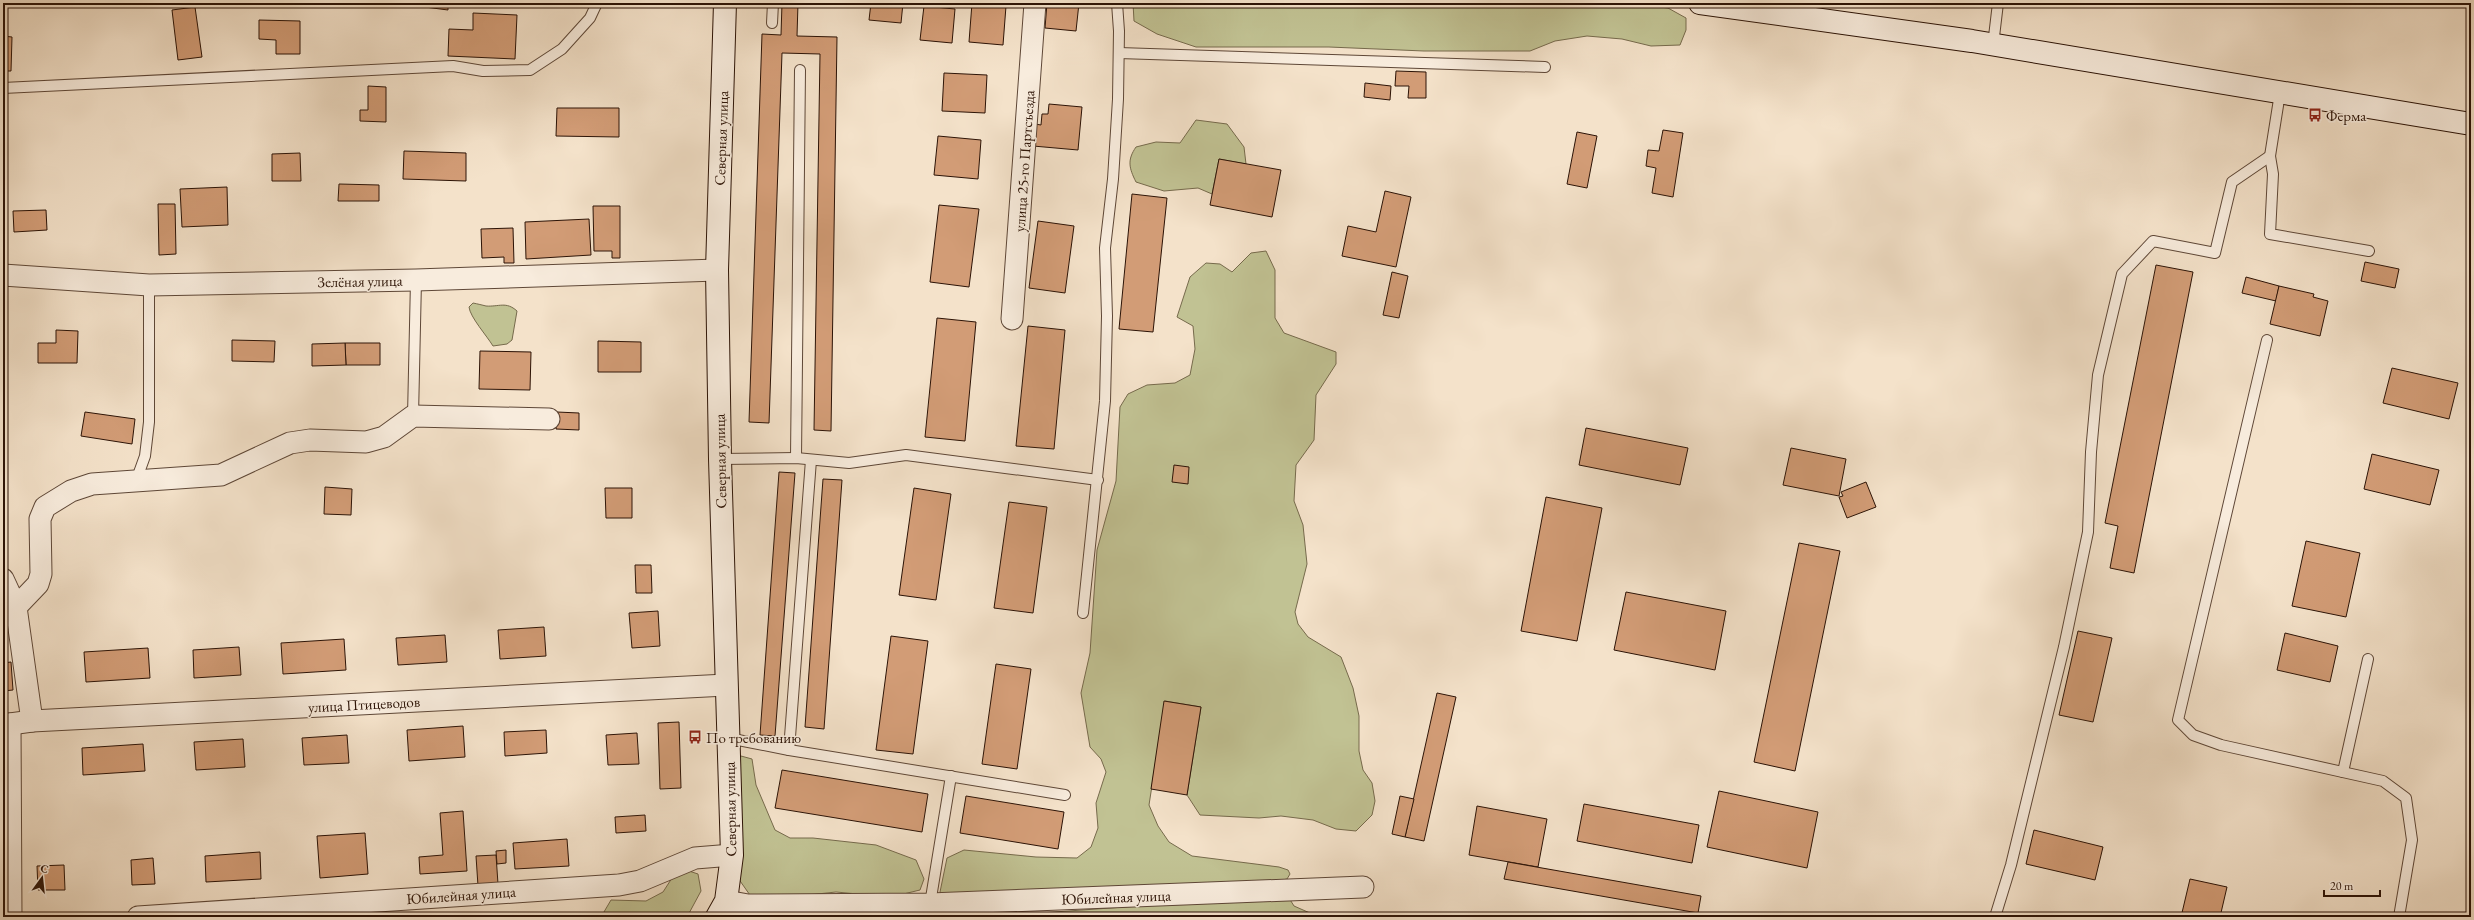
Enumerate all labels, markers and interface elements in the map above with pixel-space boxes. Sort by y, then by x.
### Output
street label: улица 25-го Партсъезда [1010,89,1038,233]
street label: Северная улица [710,90,732,186]
place label: Ферма [2326,106,2366,125]
bus stop icon: Ферма [2307,107,2323,123]
street label: Зелёная улица [317,271,403,291]
street label: Северная улица [710,413,730,509]
street label: улица Птицеводов [308,692,420,716]
place label: По требованию [706,728,801,747]
bus stop icon: По требованию [687,729,703,745]
street label: Северная улица [720,761,740,857]
north arrow [22,858,62,898]
text: С [39,861,50,876]
scale bar [2324,872,2380,898]
text: 20 m [2330,878,2354,894]
street label: Юбилейная улица [405,882,517,908]
street label: Юбилейная улица [1061,886,1171,908]

